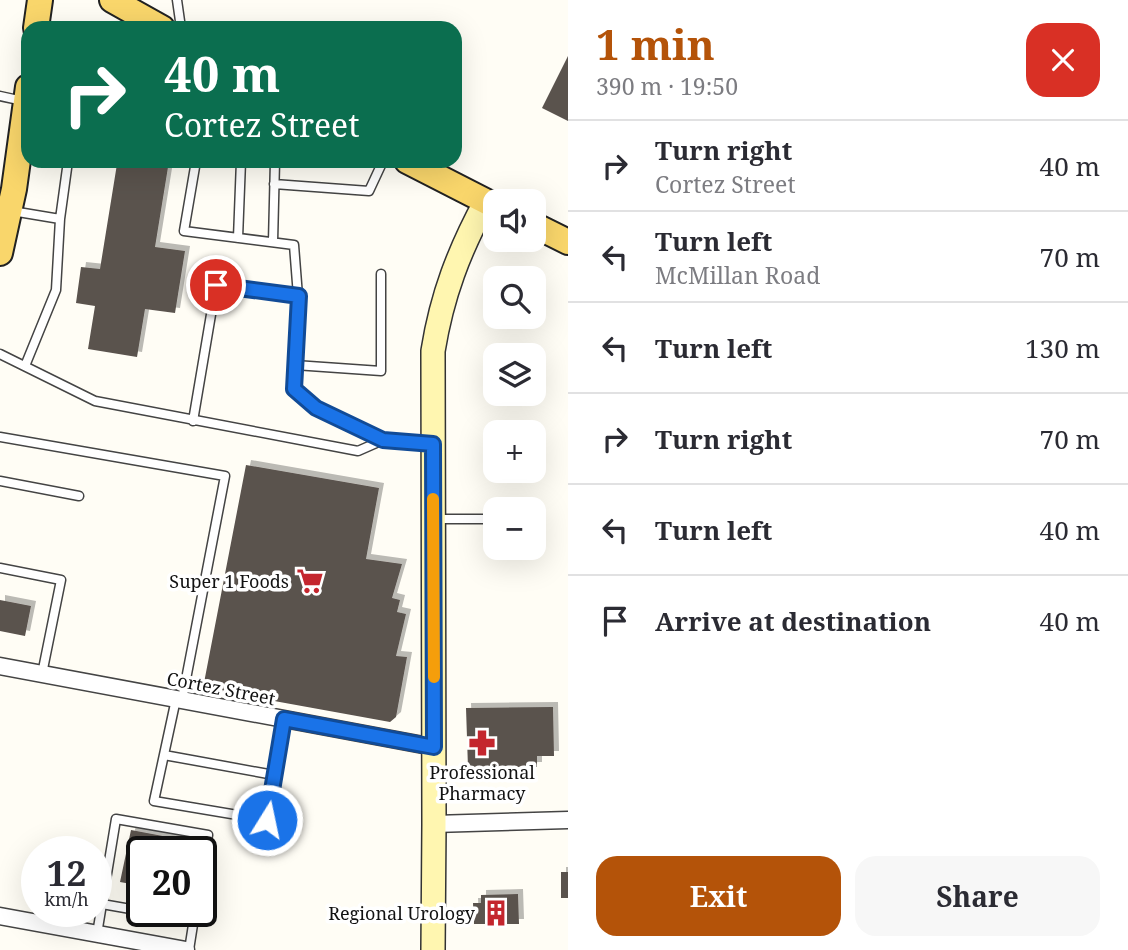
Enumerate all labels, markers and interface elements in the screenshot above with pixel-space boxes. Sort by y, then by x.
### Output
text: 1 min [596,15,715,72]
button: close [1026,23,1100,97]
text: 40 m [164,40,280,106]
icon: right [49,49,140,140]
text: 390 m · 19:50 [596,70,738,102]
text: Cortez Street [164,103,360,146]
text: Turn right [655,132,792,168]
icon: right [596,147,634,185]
text: 40 m [1040,148,1100,184]
text: Cortez Street [655,168,796,200]
map controls [483,189,546,560]
button: sound [483,189,546,252]
text: Turn left [655,223,772,259]
icon: left [596,238,634,276]
text: 70 m [1040,239,1100,275]
pin [186,255,246,315]
text: McMillan Road [655,259,820,291]
icon: arrive [197,266,235,304]
button: search [483,266,546,329]
icon: left [596,329,634,367]
text: Turn left [655,330,772,366]
text: 130 m [1025,330,1100,366]
button: layers [483,343,546,406]
button: + [483,420,546,483]
icon: right [596,420,634,458]
text: Turn right [655,421,792,457]
text: 70 m [1040,421,1100,457]
button: − [483,497,546,560]
icon: left [596,511,634,549]
text: Turn left [655,512,772,548]
text: 40 m [1040,512,1100,548]
supermarket icon: Super 1 Foods [295,566,325,596]
place label: Super 1 Foods [169,569,289,593]
icon: arrive [596,602,634,640]
text: Arrive at destination [655,603,931,639]
text: 40 m [1040,603,1100,639]
street label: Cortez Street [165,666,277,710]
pharmacy icon: Professional Pharmacy [467,728,497,758]
place label: Professional Pharmacy [429,760,535,805]
position arrow [230,783,304,857]
speed limit sign: 20 [126,836,217,927]
text: 12 [47,849,86,896]
button: Exit [596,856,841,936]
button: Share [855,856,1100,936]
text: km/h [44,887,89,911]
building icon: Regional Urology [481,898,511,928]
place label: Regional Urology [328,901,476,925]

